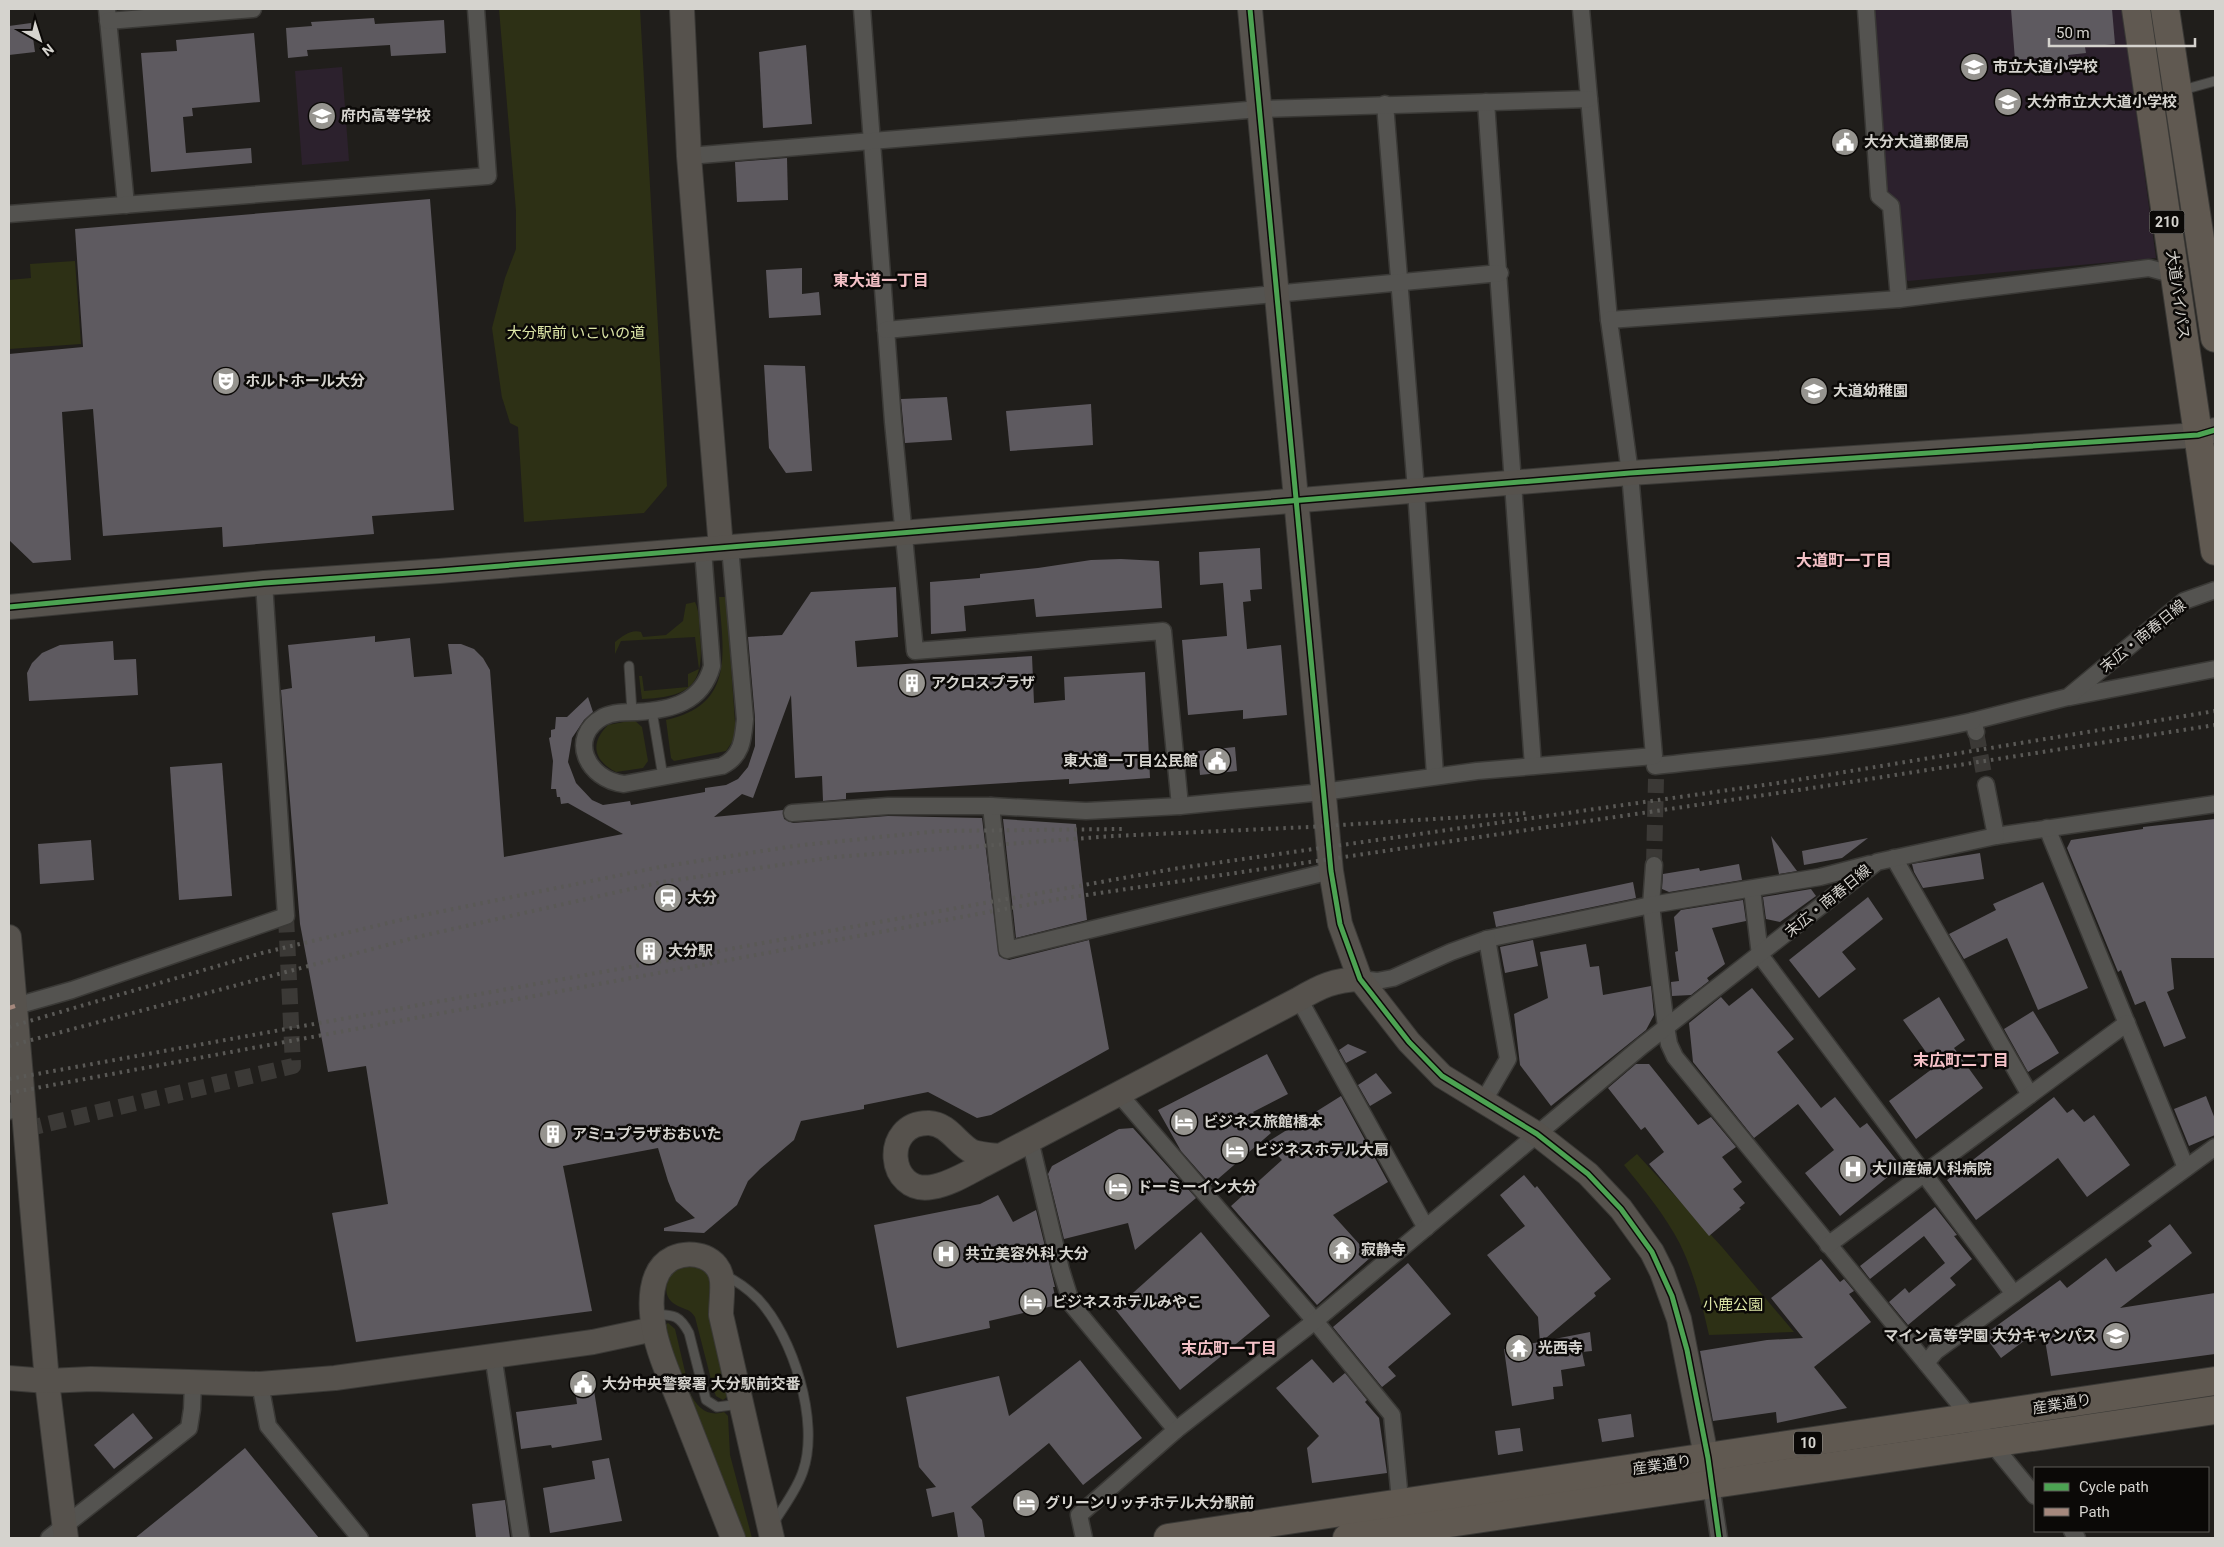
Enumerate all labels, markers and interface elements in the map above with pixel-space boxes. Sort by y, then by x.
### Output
north arrow [15,15,65,65]
scale bar [2049,15,2195,47]
text: 50 m [2056,24,2090,42]
text: N [39,41,57,59]
school or university icon: 市立大道小学校 [1959,52,1989,82]
place label: 市立大道小学校 [1993,58,2098,76]
school or university icon: 大分市立大大道小学校 [1993,87,2023,117]
place label: 大分市立大大道小学校 [2027,93,2177,111]
school or university icon: 府内高等学校 [307,101,337,131]
place label: 府内高等学校 [341,107,431,125]
public building icon: 大分大道郵便局 [1830,127,1860,157]
place label: 大分大道郵便局 [1864,133,1969,151]
road number: 210 [2150,210,2184,233]
street label: 大道バイパス [2163,249,2193,341]
district label: 東大道一丁目 [833,271,929,290]
park label: 大分駅前 いこいの道 [507,324,645,342]
theatre icon: ホルトホール大分 [211,366,241,396]
place label: ホルトホール大分 [245,372,365,390]
school or university icon: 大道幼稚園 [1799,376,1829,406]
place label: 大道幼稚園 [1833,382,1908,400]
district label: 大道町一丁目 [1796,551,1892,570]
street label: 末広・南春日線 [2097,596,2189,676]
building icon: アクロスプラザ [897,668,927,698]
place label: アクロスプラザ [931,674,1035,692]
public building icon: 東大道一丁目公民館 [1202,746,1232,776]
place label: 東大道一丁目公民館 [1063,752,1198,770]
street label: 末広・南春日線 [1782,861,1874,941]
station icon: 大分 [653,883,683,913]
place label: 大分 [687,889,717,907]
building icon: 大分駅 [634,936,664,966]
place label: 大分駅 [668,942,713,960]
district label: 末広町二丁目 [1913,1051,2009,1070]
hotel icon: ビジネス旅館橋本 [1169,1107,1199,1137]
place label: ビジネス旅館橋本 [1203,1113,1323,1131]
building icon: アミュプラザおおいた [538,1119,568,1149]
place label: アミュプラザおおいた [572,1125,722,1143]
hotel icon: ビジネスホテル大扇 [1220,1135,1250,1165]
place label: ビジネスホテル大扇 [1254,1141,1389,1159]
hospital icon: 大川産婦人科病院 [1838,1154,1868,1184]
place label: 大川産婦人科病院 [1872,1160,1992,1178]
hotel icon: ドーミーイン大分 [1103,1172,1133,1202]
place label: ドーミーイン大分 [1137,1178,1257,1196]
temple icon: 寂静寺 [1327,1235,1357,1265]
hospital icon: 共立美容外科 大分 [931,1239,961,1269]
place label: 寂静寺 [1361,1241,1406,1259]
place label: 共立美容外科 大分 [965,1245,1089,1263]
hotel icon: ビジネスホテルみやこ [1018,1287,1048,1317]
place label: ビジネスホテルみやこ [1052,1293,1202,1311]
park label: 小鹿公園 [1703,1296,1763,1314]
school or university icon: マイン高等学園 大分キャンパス [2101,1321,2131,1351]
place label: マイン高等学園 大分キャンパス [1883,1327,2097,1345]
temple icon: 光西寺 [1504,1333,1534,1363]
district label: 末広町一丁目 [1181,1339,1277,1358]
place label: 光西寺 [1538,1339,1583,1357]
public building icon: 大分中央警察署 大分駅前交番 [568,1369,598,1399]
place label: 大分中央警察署 大分駅前交番 [602,1375,801,1393]
street label: 産業通り [2031,1390,2093,1418]
road number: 10 [1794,1432,1822,1455]
street label: 産業通り [1631,1452,1693,1478]
legend [2034,1467,2209,1532]
text: Cycle path [2079,1478,2149,1496]
hotel icon: グリーンリッチホテル大分駅前 [1011,1488,1041,1518]
place label: グリーンリッチホテル大分駅前 [1045,1494,1254,1512]
text: Path [2079,1503,2110,1521]

